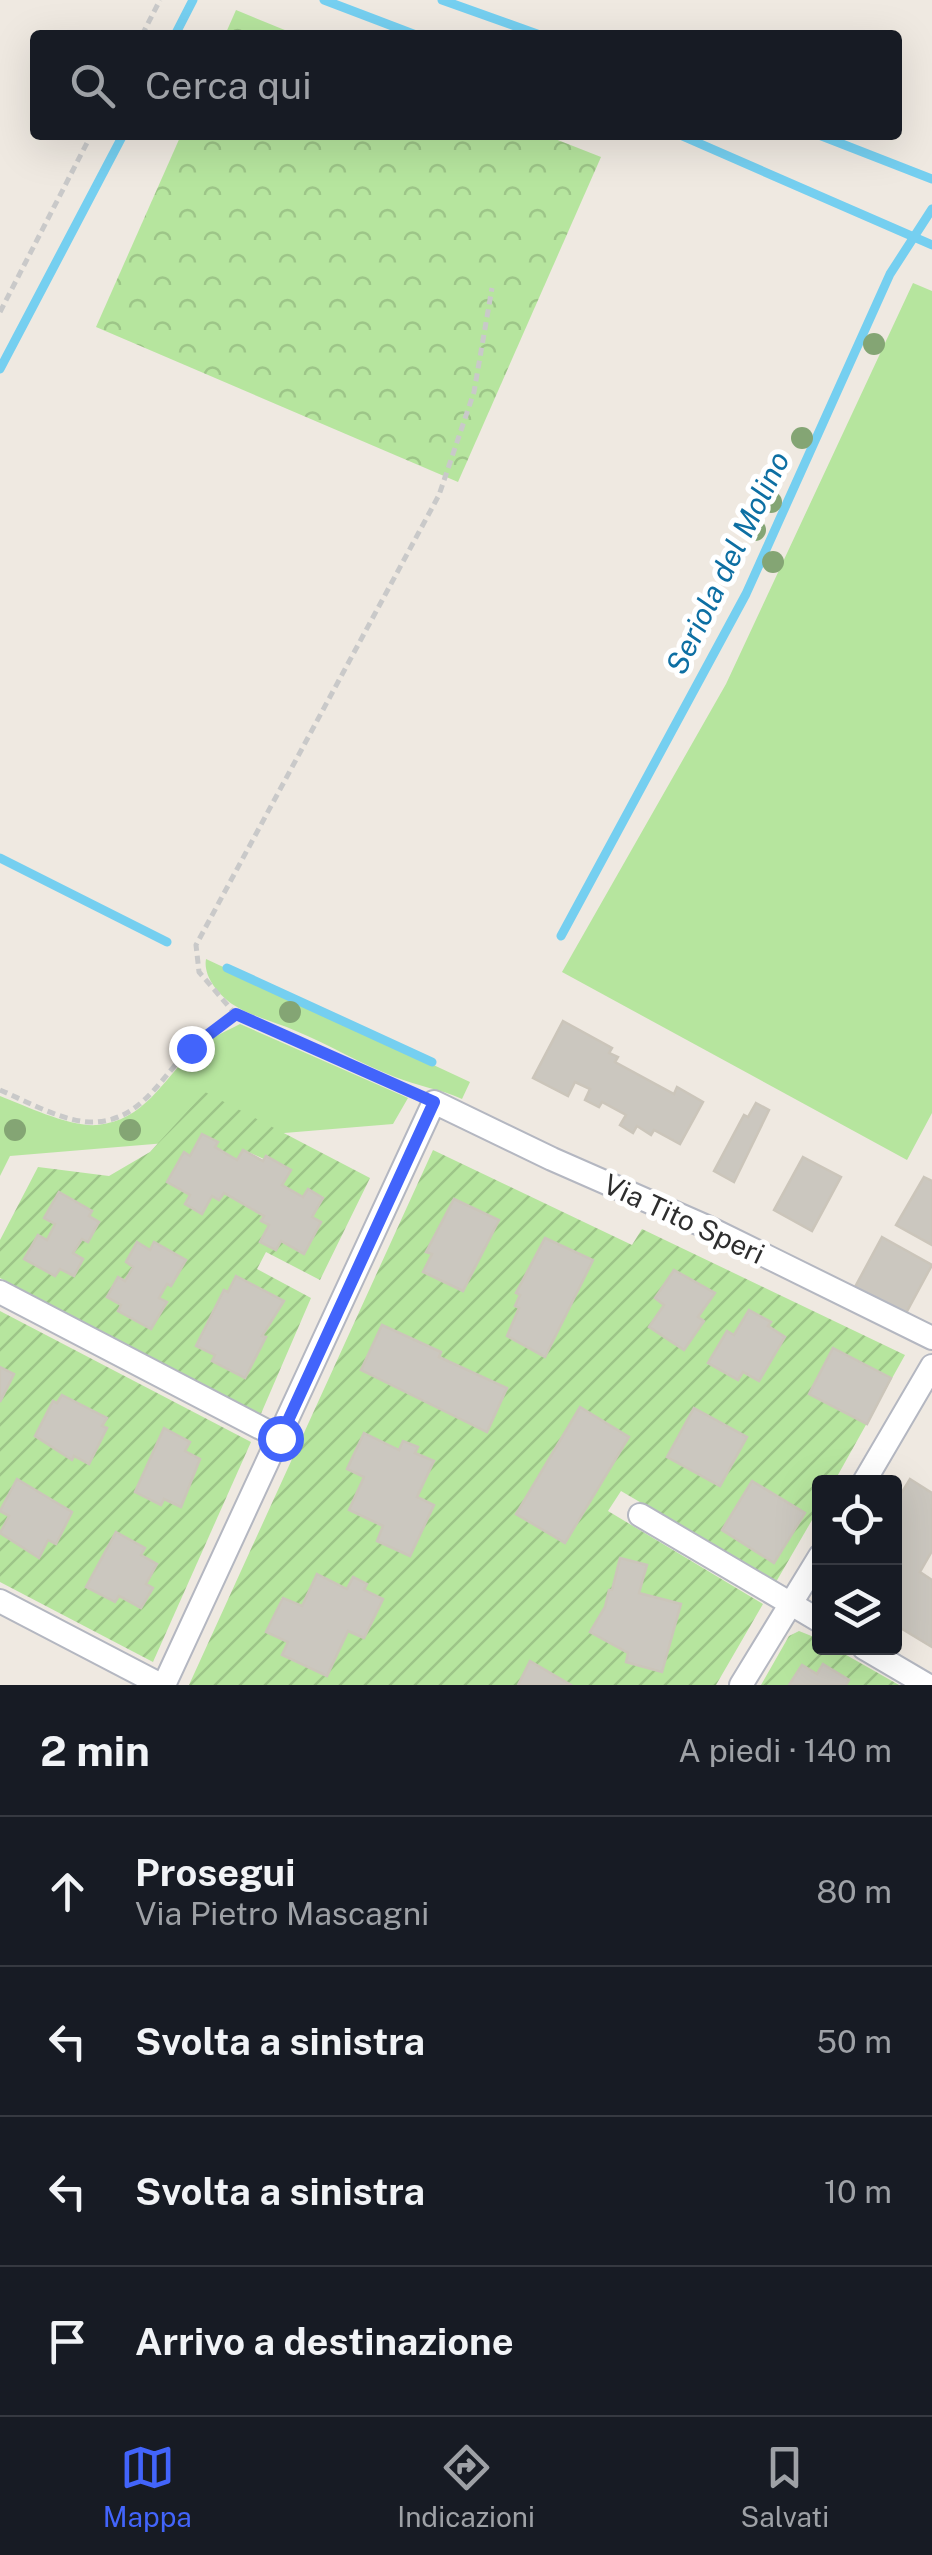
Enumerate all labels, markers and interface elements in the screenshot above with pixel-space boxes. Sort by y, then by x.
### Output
search box [30,30,902,140]
icon: search [65,58,120,113]
text: Cerca qui [145,63,312,108]
water label: Seriola del Molino [658,445,797,680]
route end [169,1026,215,1072]
street label: Via Tito Speri [599,1167,770,1270]
route start [258,1416,304,1462]
map controls [812,1475,902,1655]
button: locate [812,1475,902,1565]
button: layers [812,1565,902,1655]
text: 2 min [40,1726,150,1775]
text: A piedi · 140 m [678,1732,892,1769]
text: Prosegui [135,1850,295,1895]
icon: ahead [40,1864,95,1919]
text: 80 m [816,1873,892,1910]
text: Via Pietro Mascagni [135,1895,429,1932]
icon: left [40,2014,95,2069]
text: Svolta a sinistra [135,2019,425,2064]
text: 50 m [816,2023,892,2060]
icon: left [40,2164,95,2219]
text: Svolta a sinistra [135,2169,425,2214]
text: 10 m [824,2173,892,2210]
icon: arrive [40,2314,95,2369]
text: Arrivo a destinazione [135,2319,514,2364]
tab: Mappa [103,2440,192,2533]
tab: Indicazioni [397,2440,535,2533]
tab: Salvati [741,2440,829,2533]

